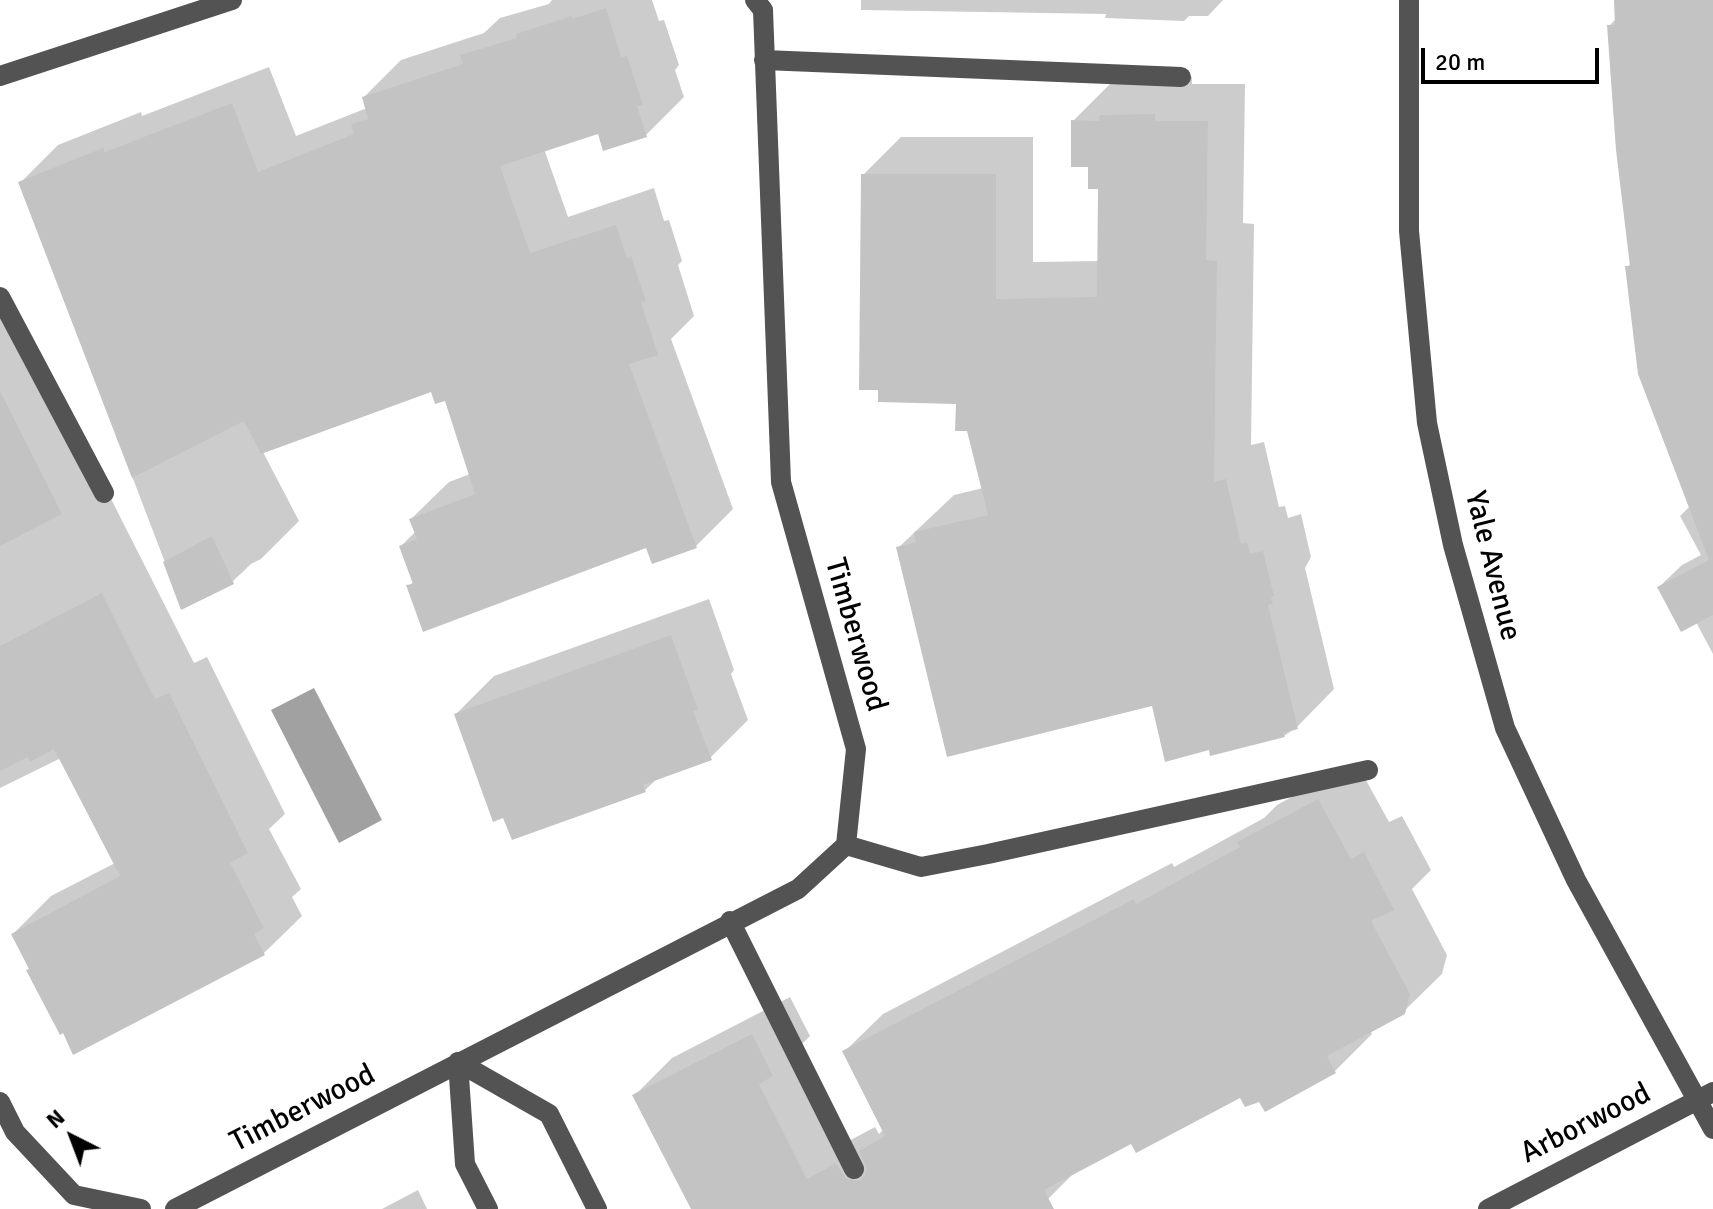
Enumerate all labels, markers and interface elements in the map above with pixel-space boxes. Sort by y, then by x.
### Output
scale bar [1425,32,1603,82]
text: 20 m [1435,47,1485,77]
street label: Yale Avenue [1456,487,1528,645]
street label: Timberwood [816,554,894,716]
street label: Timberwood [225,1057,381,1161]
street label: Arborwood [1515,1076,1657,1172]
north arrow [32,1097,112,1177]
text: N [41,1104,70,1134]

